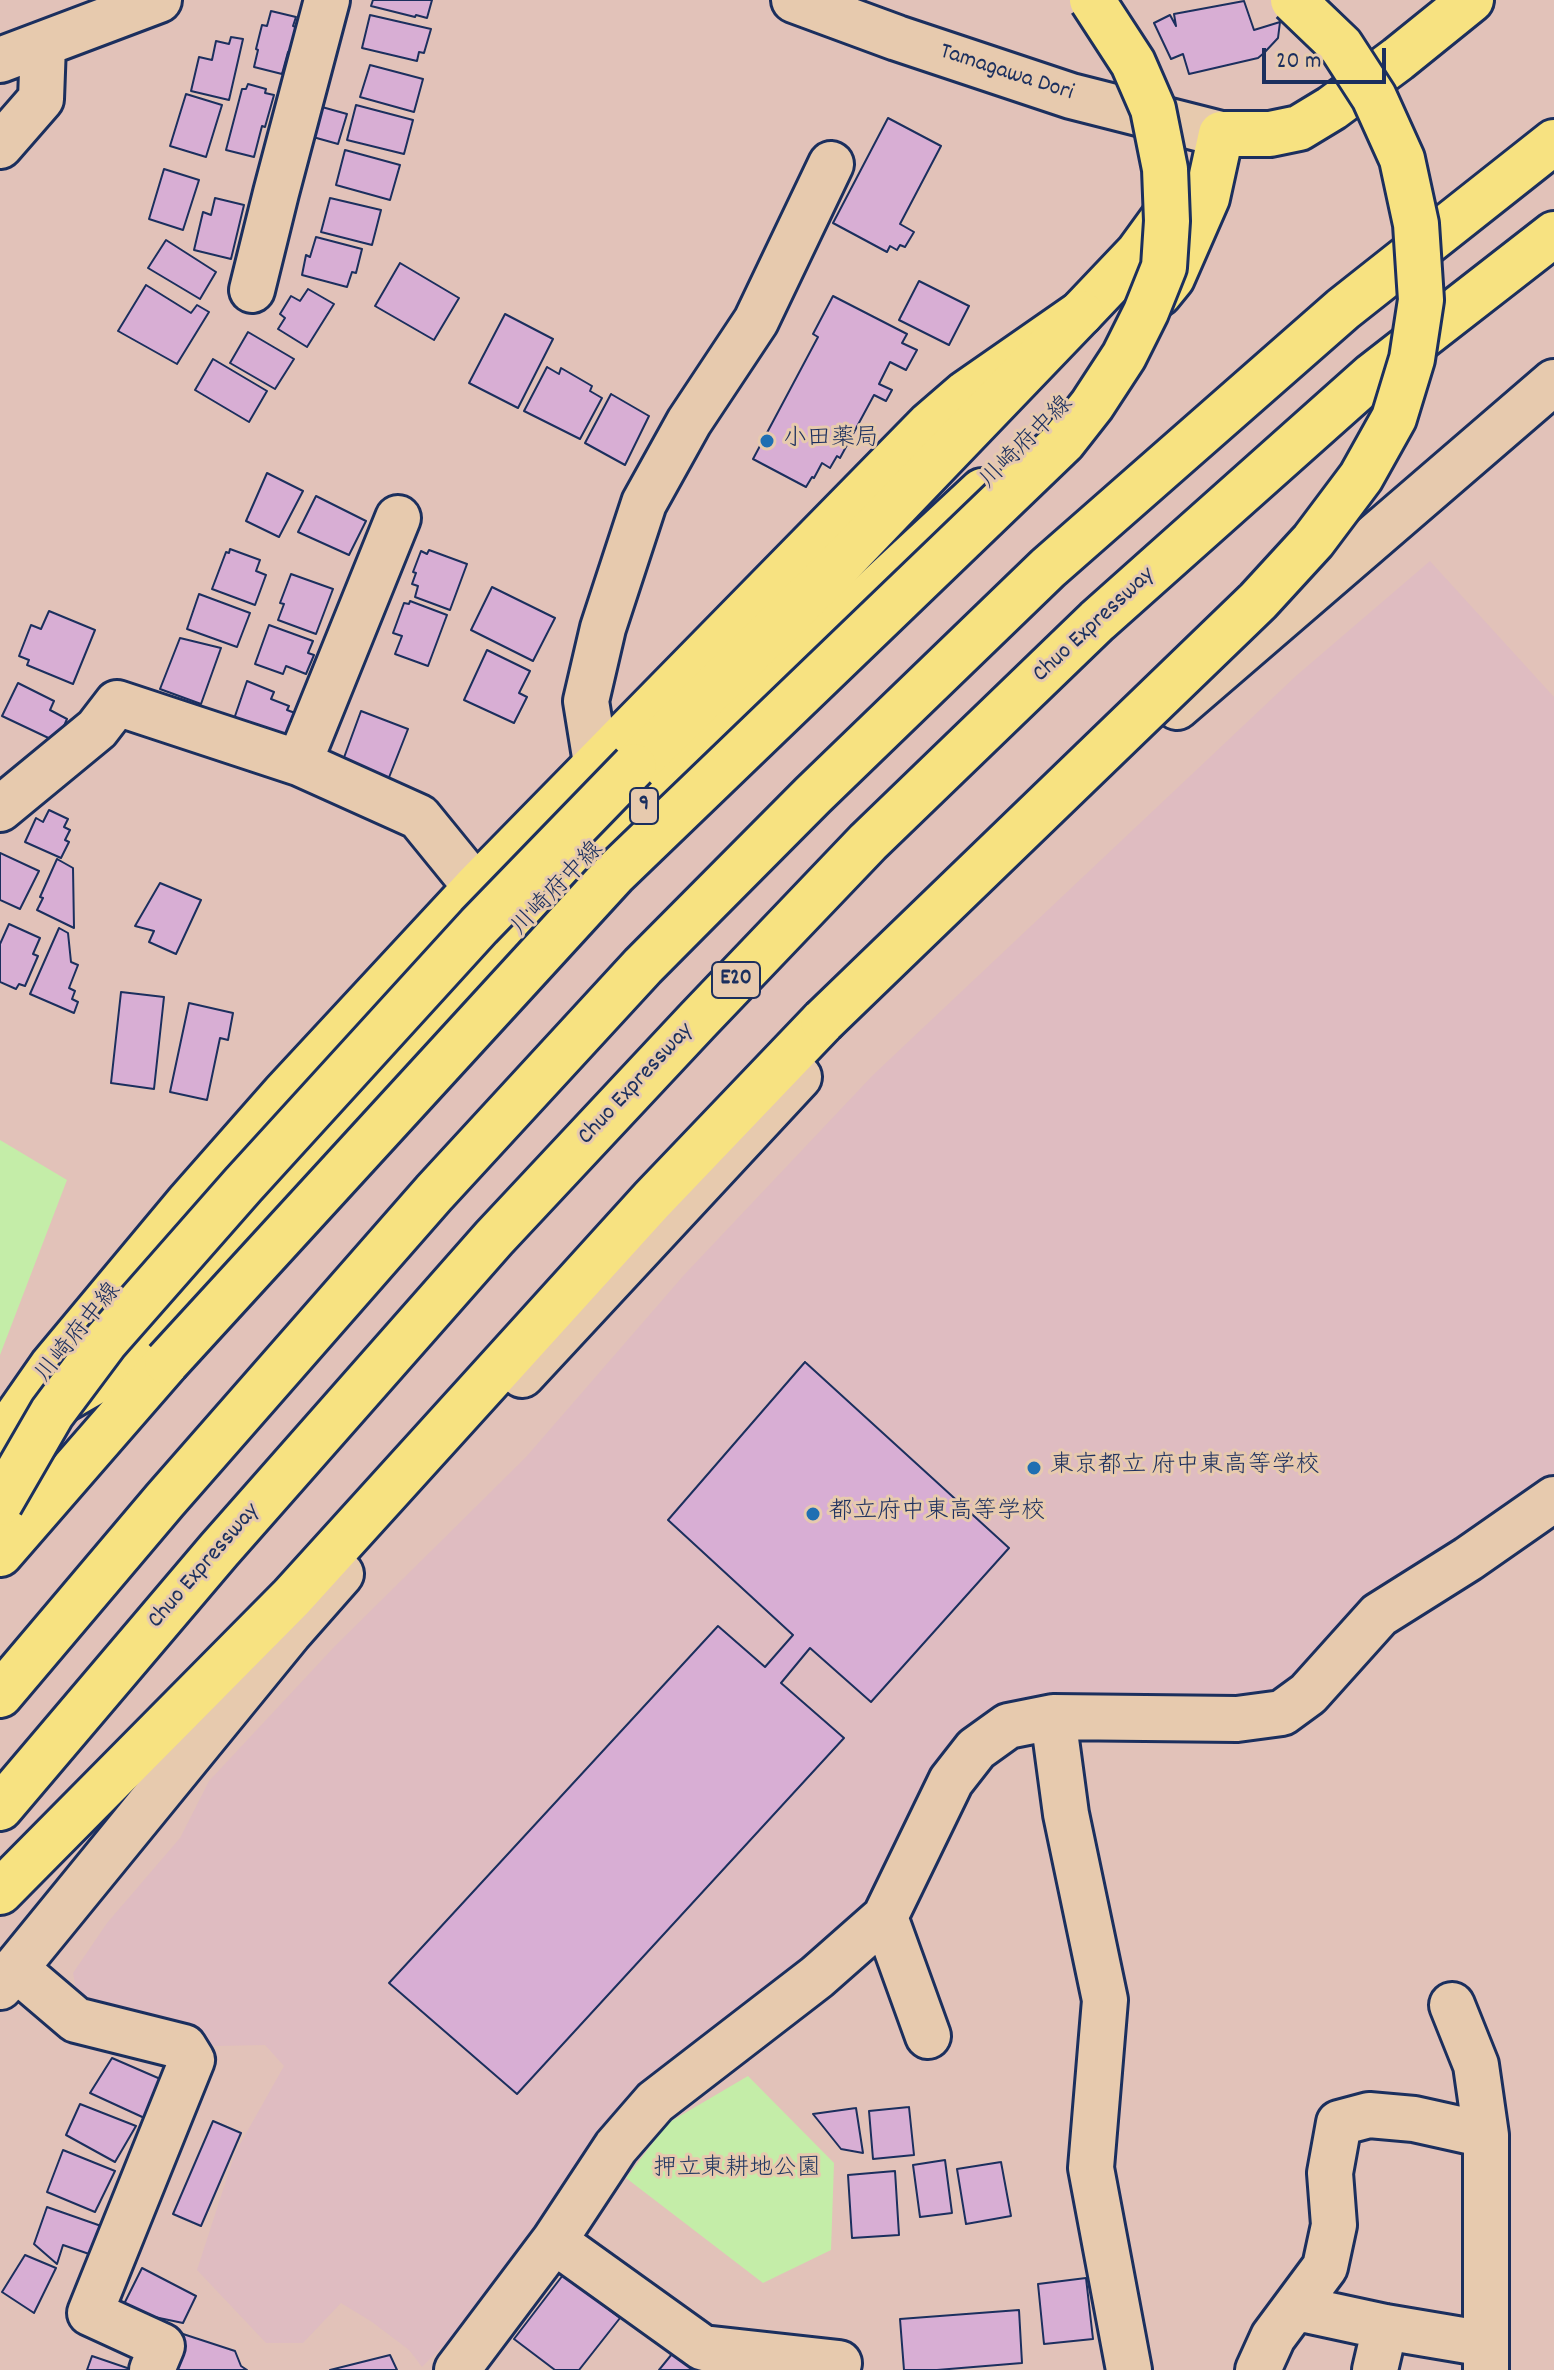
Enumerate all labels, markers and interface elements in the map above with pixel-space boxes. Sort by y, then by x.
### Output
scale bar [1266,32,1390,82]
street label: Tamagawa Dori [935,39,1077,109]
text: 20 m [1276,45,1322,79]
street label: 川崎府中線 [975,391,1081,497]
place label: 小田薬局 [783,427,879,455]
marker: 小田薬局 [758,432,776,450]
street label: Chuo Expressway [1028,562,1162,690]
road number: 9 [630,788,658,824]
street label: 川崎府中線 [507,837,611,943]
road number: E20 [712,962,760,998]
street label: Chuo Expressway [573,1018,701,1152]
street label: 川崎府中線 [31,1278,129,1390]
place label: 東京都立 府中東高等学校 [1050,1454,1319,1482]
marker: 東京都立 府中東高等学校 [1025,1459,1043,1477]
street label: Chuo Expressway [143,1499,267,1635]
place label: 都立府中東高等学校 [829,1500,1045,1528]
marker: 都立府中東高等学校 [804,1505,822,1523]
park label: 押立東耕地公園 [653,2157,821,2185]

